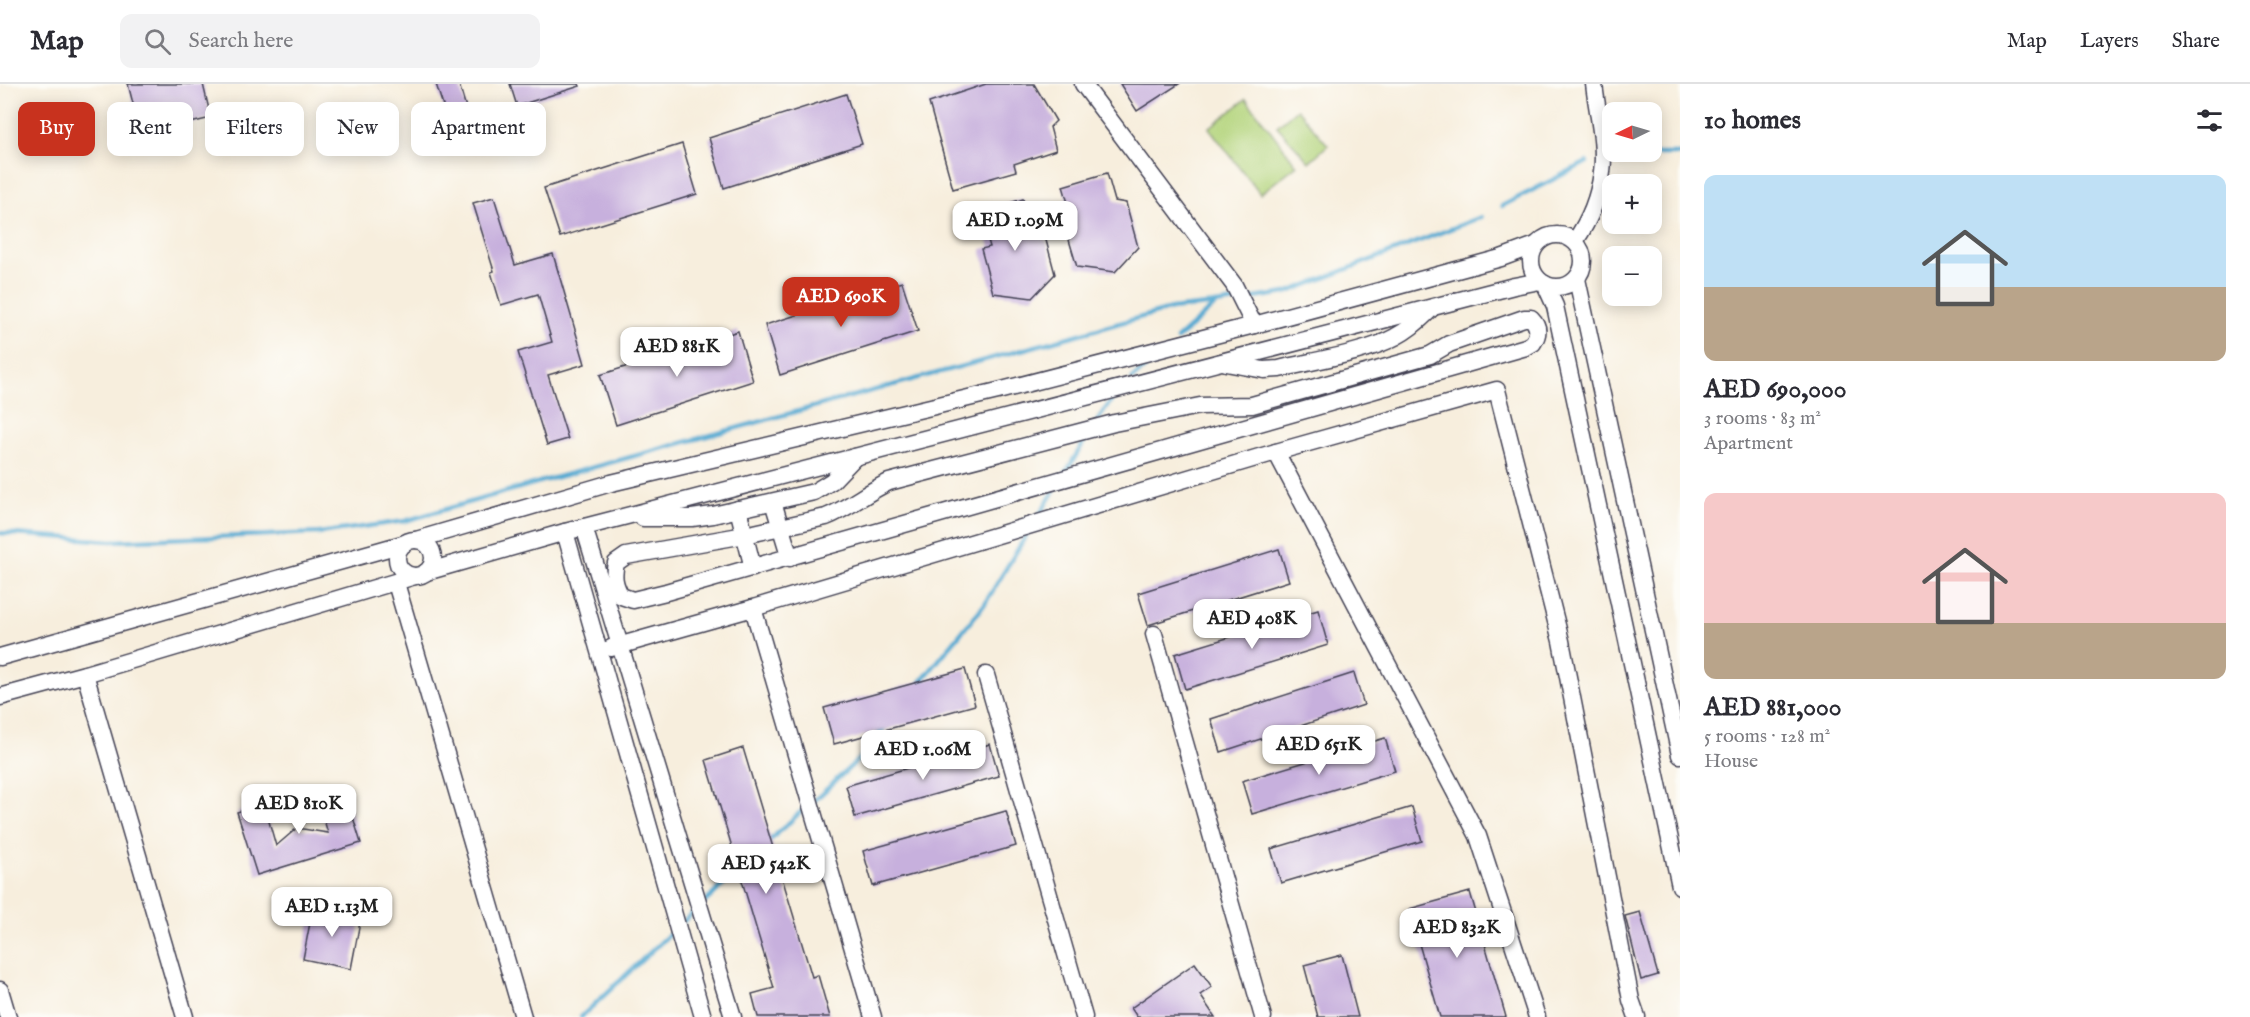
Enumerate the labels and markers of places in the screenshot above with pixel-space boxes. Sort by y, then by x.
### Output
pin: AED 1.09M [946,201,1084,252]
pin: AED 690K [779,277,903,328]
pin: AED 881K [615,327,739,378]
pin: AED 408K [1190,599,1314,650]
pin: AED 651K [1257,725,1381,776]
pin: AED 1.06M [854,730,992,781]
pin: AED 810K [237,784,361,835]
pin: AED 542K [704,844,828,895]
pin: AED 1.13M [263,887,401,938]
pin: AED 832K [1395,908,1519,959]

